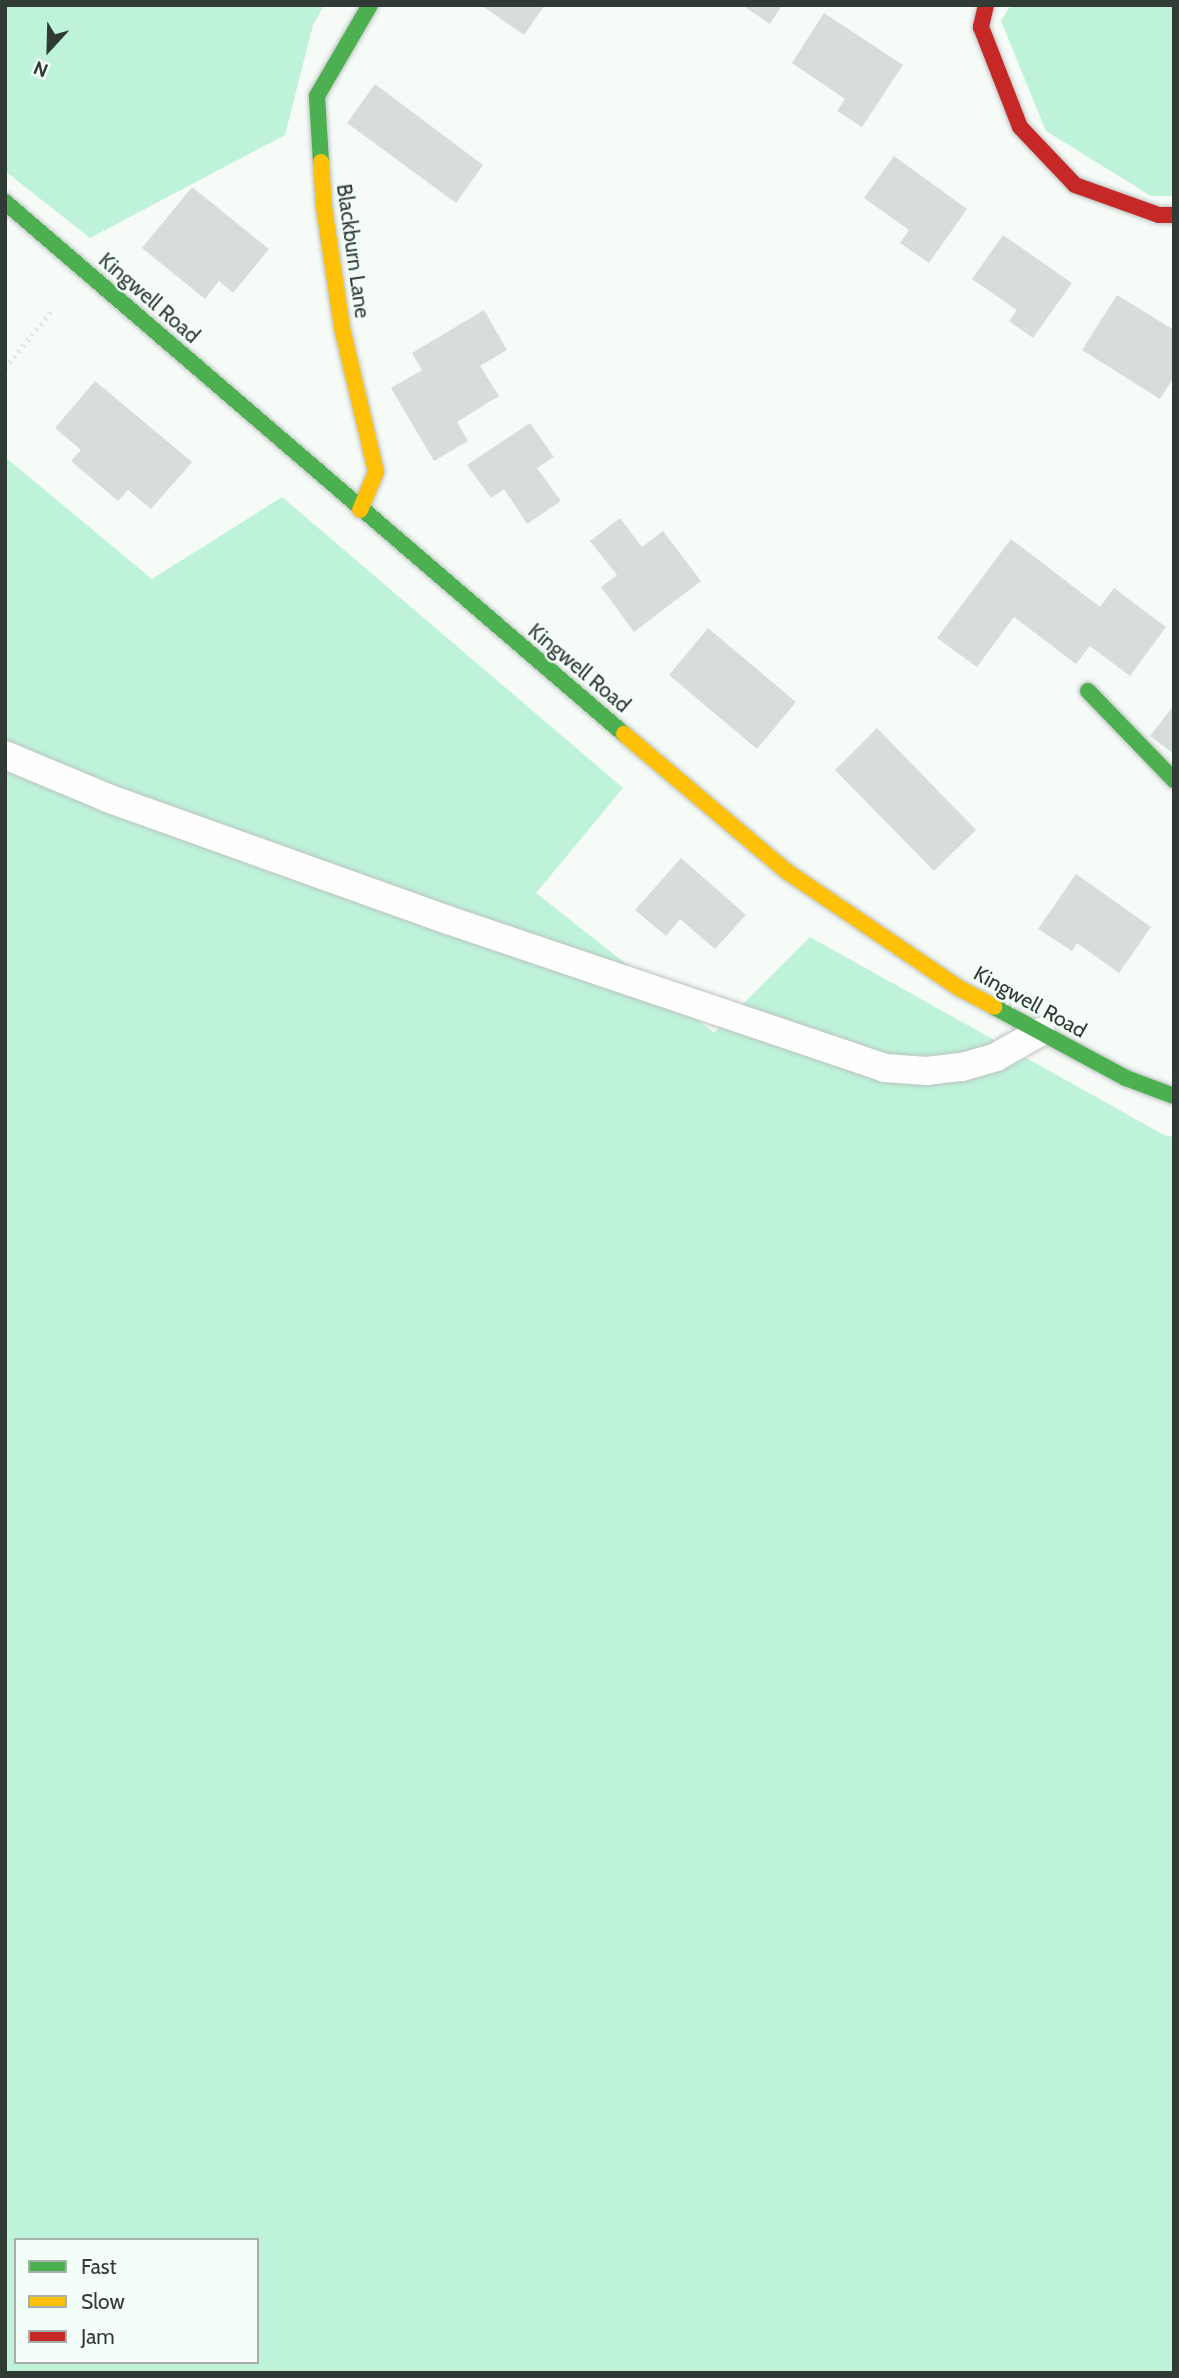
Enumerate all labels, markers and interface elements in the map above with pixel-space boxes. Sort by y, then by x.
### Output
north arrow [14,14,84,84]
text: N [30,56,51,82]
street label: Blackburn Lane [331,182,375,320]
street label: Kingwell Road [94,247,204,349]
street label: Kingwell Road [523,618,635,718]
street label: Kingwell Road [969,961,1091,1043]
legend [14,2238,259,2364]
text: Fast [81,2254,117,2279]
text: Slow [81,2289,125,2314]
text: Jam [81,2324,115,2349]

